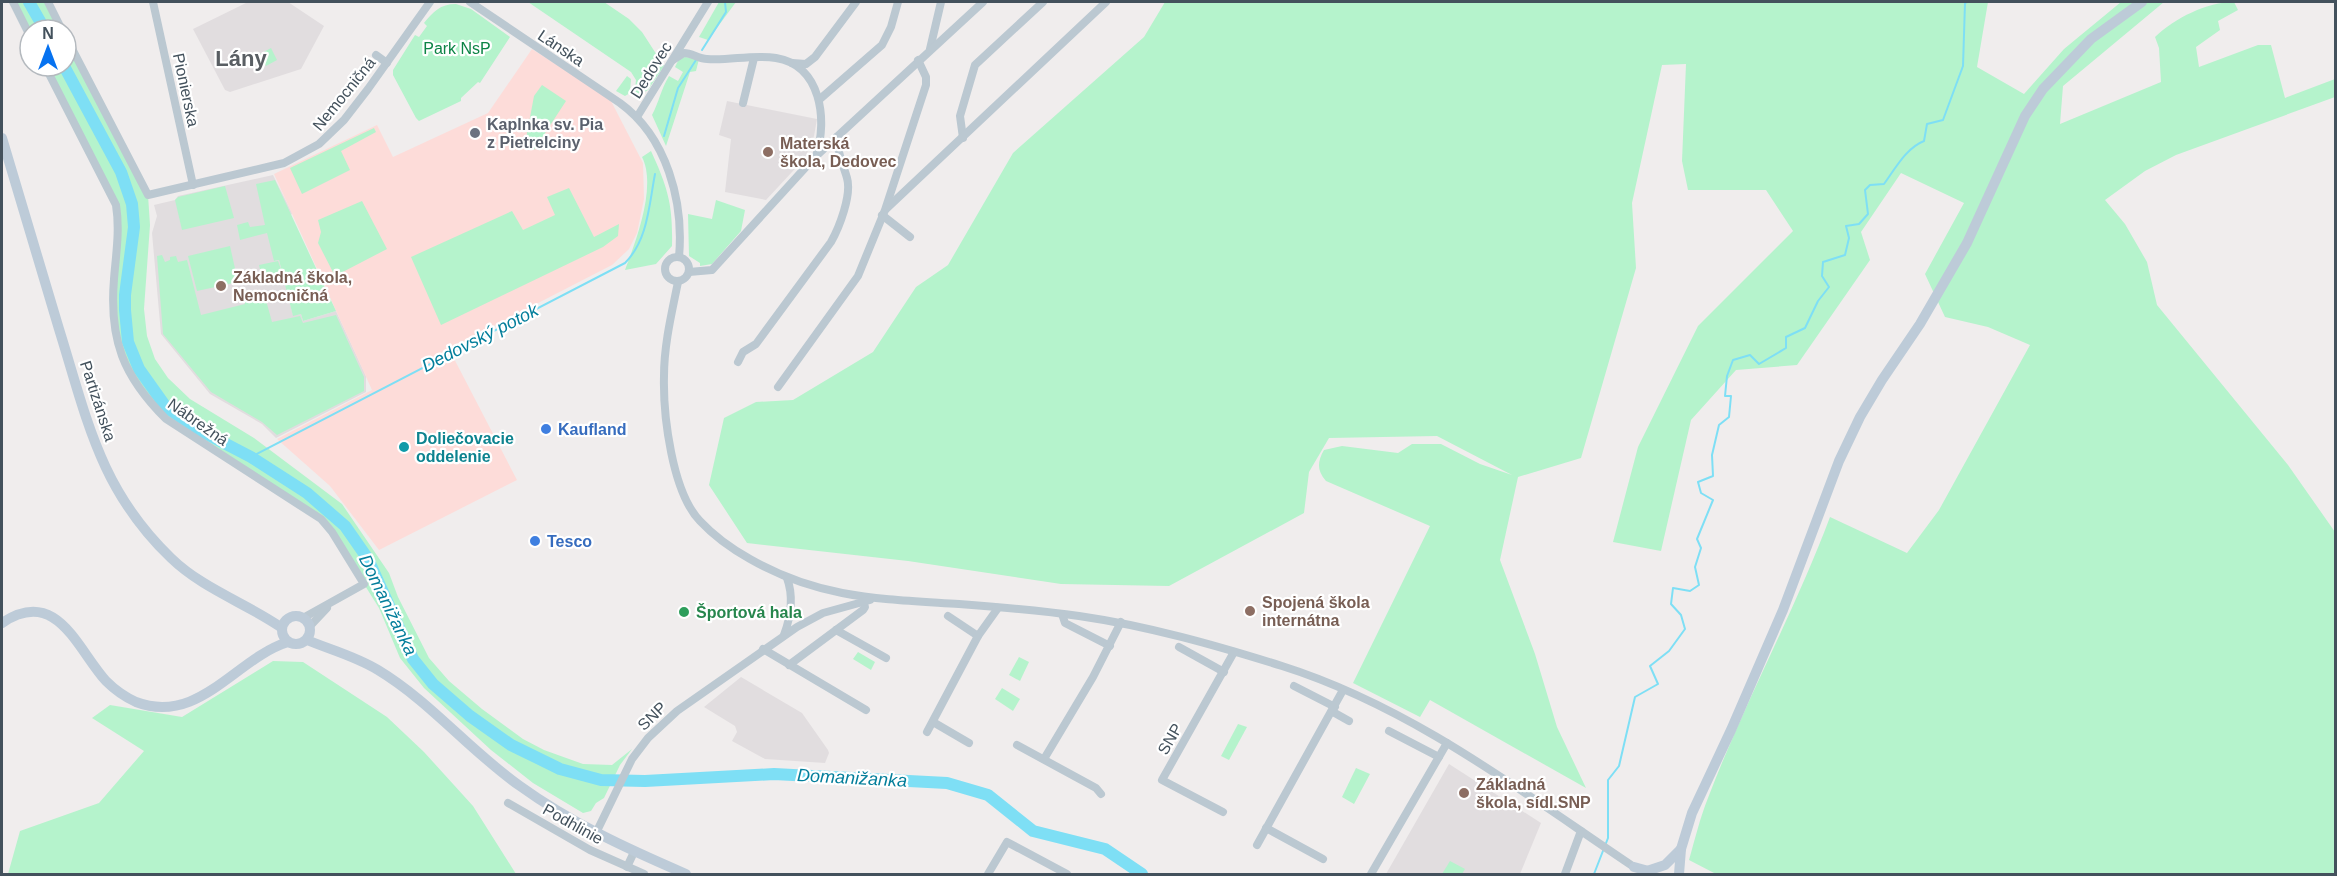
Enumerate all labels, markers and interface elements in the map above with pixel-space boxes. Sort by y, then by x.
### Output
north arrow [18,18,78,78]
text: N [42,25,54,42]
street label: Lánska [535,27,587,70]
street label: Dedovec [627,39,675,101]
park label: Park NsP [423,40,491,57]
district label: Lány [215,46,267,71]
street label: Pionierska [170,52,202,128]
street label: Nemocničná [309,54,379,134]
place label: Kaplnka sv. Pia z Pietrelciny [487,116,603,151]
marker: Kaplnka sv. Pia z Pietrelciny [468,126,482,140]
place label: Materská škola, Dedovec [780,135,897,170]
marker: Materská škola, Dedovec [761,145,775,159]
place label: Základná škola, Nemocničná [233,269,352,304]
marker: Základná škola, Nemocničná [214,279,228,293]
water label: Dedovský potok [418,300,542,376]
street label: Partizánska [77,359,119,443]
street label: Nábrežná [165,395,231,449]
place label: Kaufland [558,421,626,438]
marker: Kaufland [539,422,553,436]
place label: Doliečovacie oddelenie [416,430,514,465]
marker: Doliečovacie oddelenie [397,440,411,454]
place label: Tesco [547,533,592,550]
marker: Tesco [528,534,542,548]
water label: Domanižanka [355,551,421,659]
place label: Spojená škola internátna [1262,594,1370,629]
place label: Športová hala [696,603,802,621]
marker: Spojená škola internátna [1243,604,1257,618]
marker: Športová hala [677,605,691,619]
street label: SNP [634,698,670,734]
street label: SNP [1154,721,1186,757]
water label: Domanižanka [797,765,907,791]
place label: Základná škola, sídl.SNP [1476,776,1591,811]
marker: Základná škola, sídl.SNP [1457,786,1471,800]
street label: Podhlinie [540,801,606,847]

